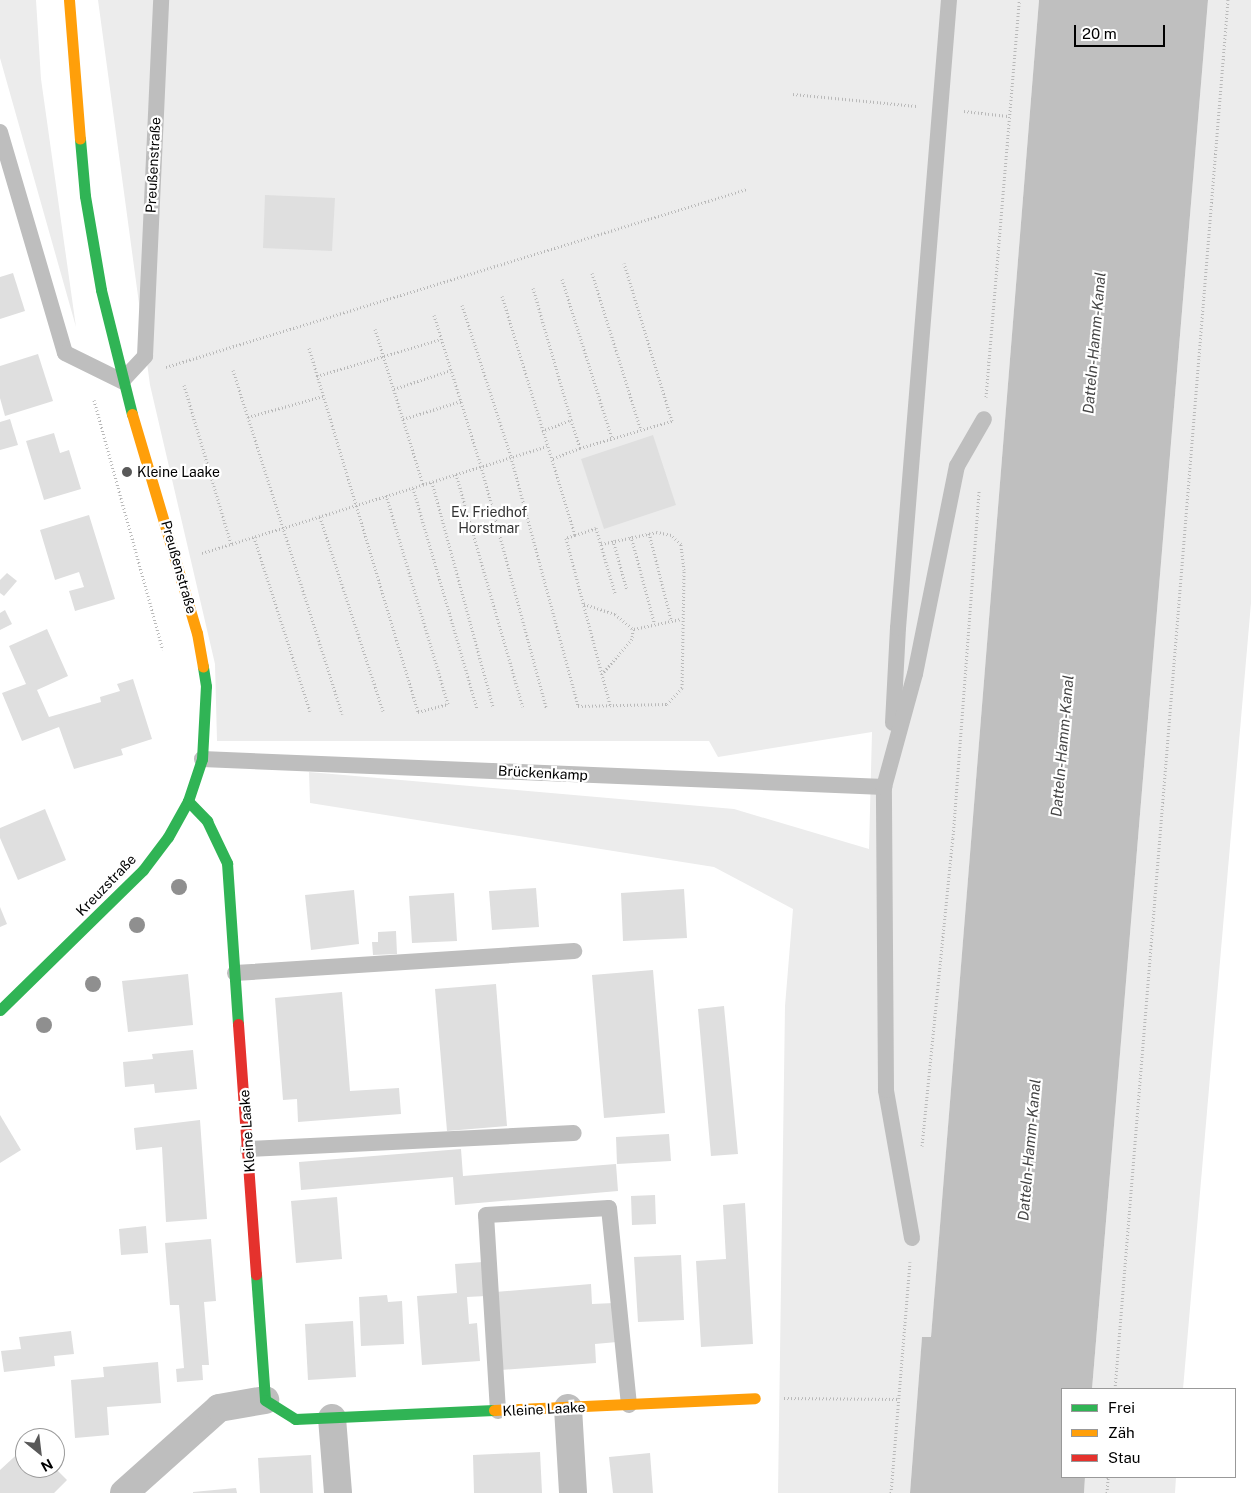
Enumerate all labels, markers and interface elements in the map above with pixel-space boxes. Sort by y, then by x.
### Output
scale bar [1076,15,1167,47]
text: 20 m [1082,25,1117,42]
street label: Preußenstraße [142,117,164,213]
water label: Datteln-Hamm-Kanal [1079,271,1109,415]
place label: Kleine Laake [137,464,220,480]
marker: Kleine Laake [121,466,133,478]
park label: Ev. Friedhof Horstmar [451,504,527,536]
street label: Preußenstraße [158,518,200,616]
water label: Datteln-Hamm-Kanal [1047,674,1077,818]
street label: Brückenkamp [498,762,588,784]
street label: Kreuzstraße [72,851,140,919]
water label: Datteln-Hamm-Kanal [1014,1078,1044,1222]
street label: Kleine Laake [236,1089,258,1173]
legend [1061,1388,1236,1478]
street label: Kleine Laake [502,1398,586,1420]
text: Frei [1108,1399,1135,1416]
text: Zäh [1108,1424,1135,1441]
north arrow [15,1428,65,1478]
text: Stau [1108,1449,1141,1466]
text: N [38,1456,55,1475]

